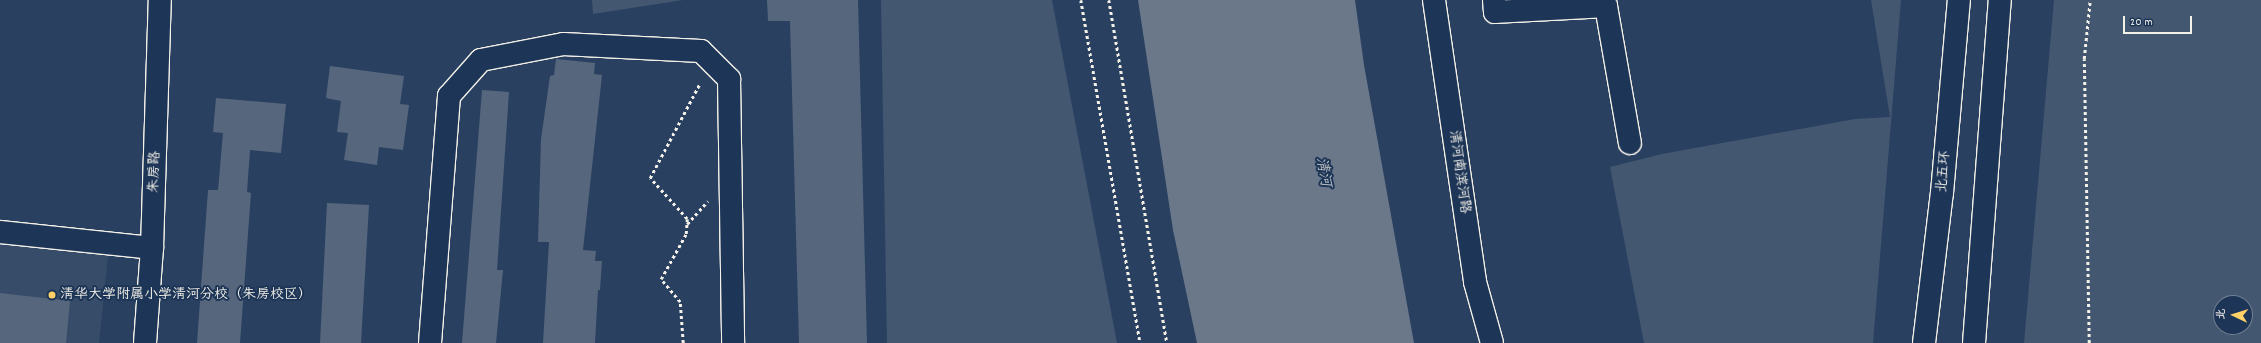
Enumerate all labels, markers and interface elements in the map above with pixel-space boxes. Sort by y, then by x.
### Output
scale bar [2125,8,2194,34]
text: 20 m [2130,14,2153,31]
street label: 清河南滨河路 [1445,129,1473,215]
street label: 北五环 [1934,150,1954,194]
street label: 朱房路 [146,151,164,193]
water label: 清河 [1311,156,1333,188]
place label: 清华大学附属小学清河分校（朱房校区） [60,287,312,303]
marker: 清华大学附属小学清河分校（朱房校区） [47,290,57,300]
north arrow [2213,295,2253,335]
text: 北 [2214,308,2230,320]

